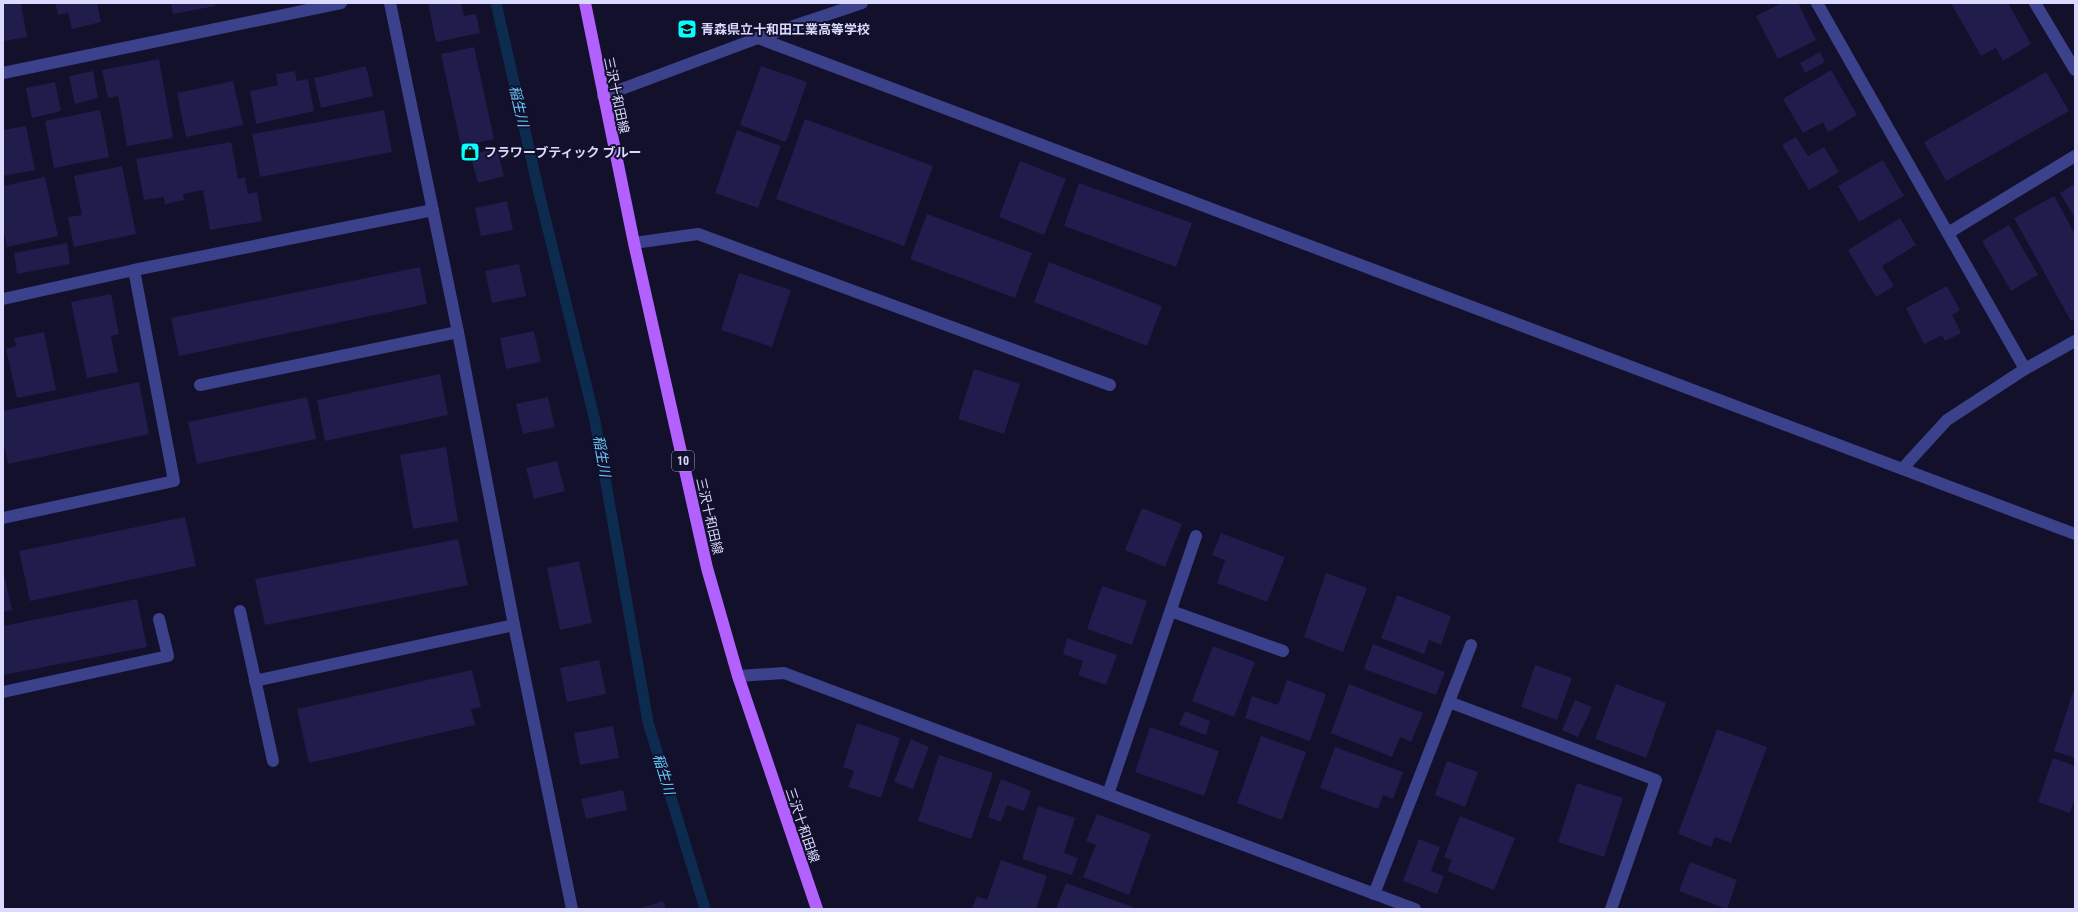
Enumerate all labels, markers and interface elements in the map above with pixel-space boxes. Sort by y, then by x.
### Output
school or university icon: 青森県立十和田工業高等学校 [676,18,698,40]
place label: 青森県立十和田工業高等学校 [701,22,870,37]
street label: 三沢十和田線 [601,55,632,135]
water label: 稲生川 [506,84,532,130]
shop icon: フラワーブティック ブルー [459,141,481,163]
place label: フラワーブティック ブルー [484,145,641,160]
water label: 稲生川 [590,434,614,480]
road number: 10 [672,451,694,471]
street label: 三沢十和田線 [693,476,726,556]
water label: 稲生川 [650,752,678,798]
street label: 三沢十和田線 [783,786,822,864]

